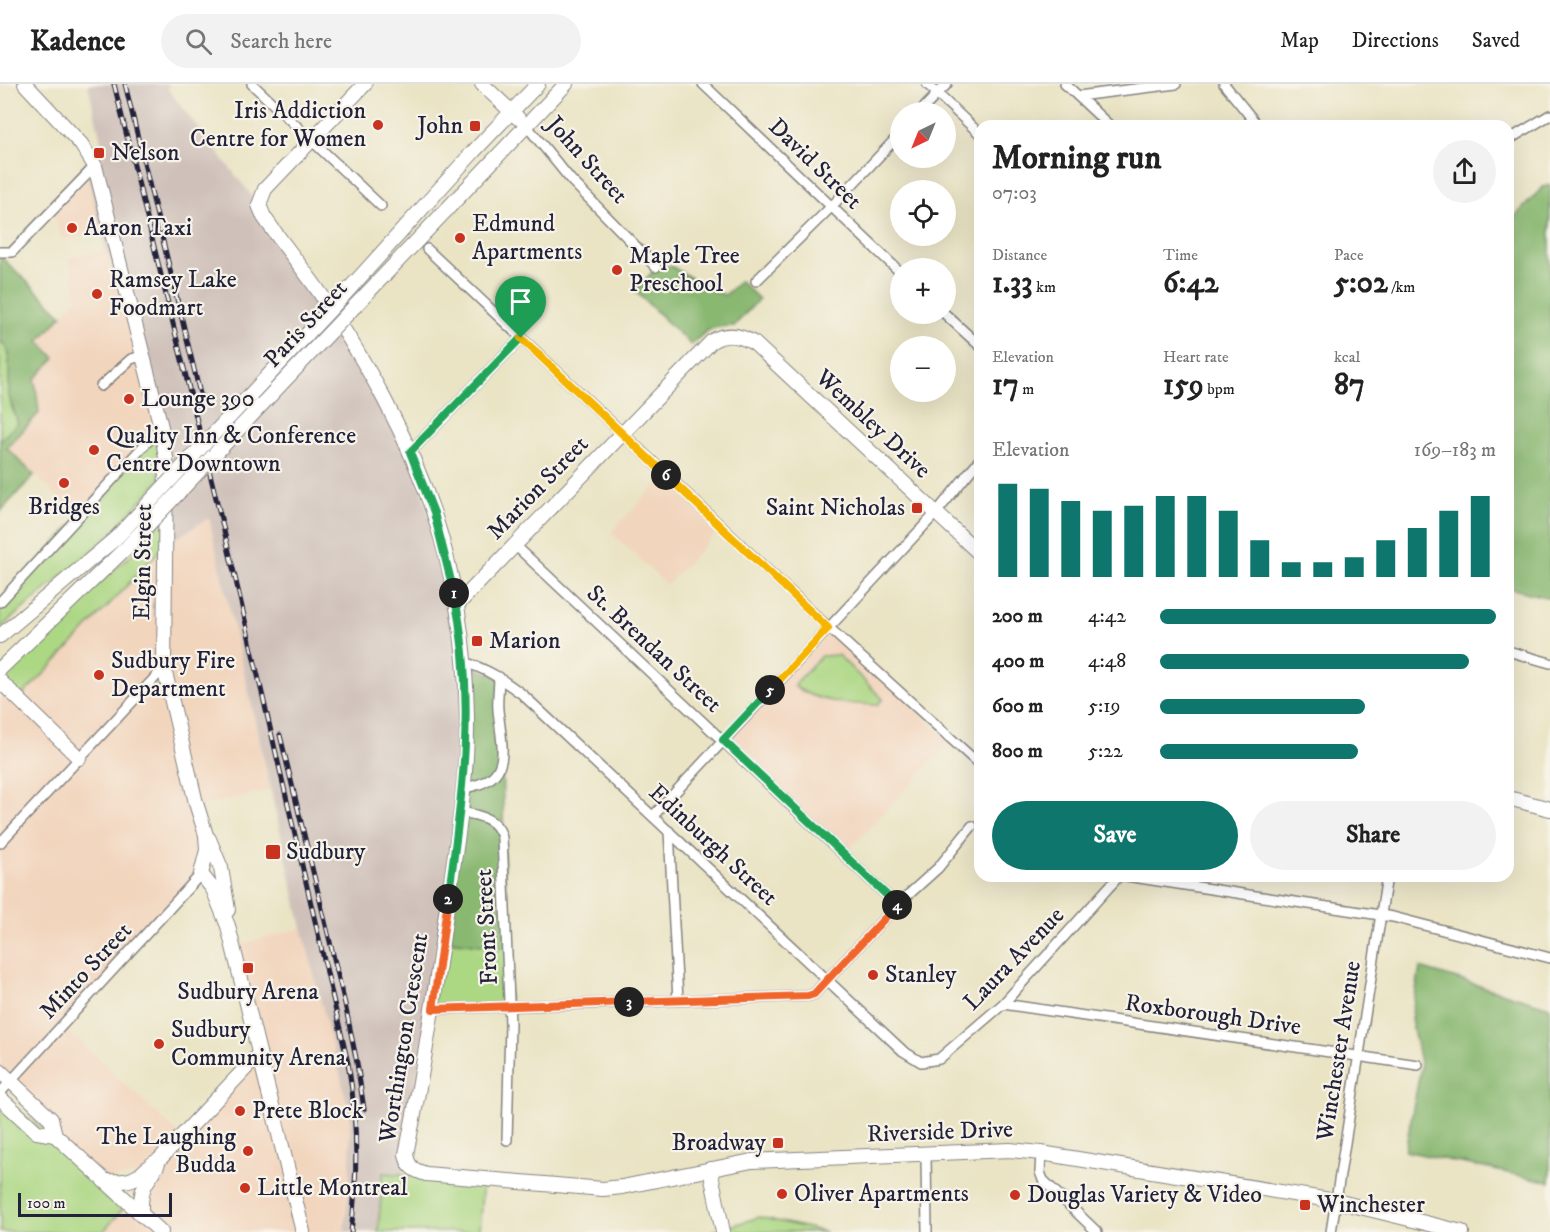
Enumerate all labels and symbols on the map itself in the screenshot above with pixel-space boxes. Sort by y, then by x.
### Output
place label: Iris Addiction Centre for Women [190,96,366,154]
north arrow [890,102,956,168]
street label: John Street [538,108,634,210]
place label: John [415,111,463,141]
street label: David Street [762,112,868,216]
marker: Iris Addiction Centre for Women [371,118,385,132]
marker: John [468,119,482,133]
place label: Nelson [111,138,180,168]
marker: Nelson [92,146,106,160]
place label: Edmund Apartments [472,209,582,267]
place label: Aaron Taxi [84,213,192,243]
marker: Aaron Taxi [65,221,79,235]
marker: Edmund Apartments [453,231,467,245]
place label: Maple Tree Preschool [629,241,740,299]
marker: Maple Tree Preschool [610,263,624,277]
place label: Ramsey Lake Foodmart [109,265,237,323]
street label: Paris Street [258,274,354,374]
pin [495,276,546,338]
marker: Ramsey Lake Foodmart [90,287,104,301]
street label: Wembley Drive [808,362,937,485]
place label: Lounge 390 [141,384,255,414]
marker: Lounge 390 [122,392,136,406]
place label: Quality Inn & Conference Centre Downtown [106,421,356,479]
street label: Marion Street [481,429,595,546]
marker: Quality Inn & Conference Centre Downtown [87,443,101,457]
pin: 6 [651,460,681,490]
marker: Bridges [57,476,71,490]
place label: Bridges [28,492,100,522]
place label: Saint Nicholas [766,493,905,523]
marker: Saint Nicholas [910,501,924,515]
street label: Elgin Street [127,503,159,621]
pin: 1 [439,578,469,608]
street label: St. Brendan Street [580,579,728,720]
place label: Marion [489,626,561,656]
marker: Marion [470,634,484,648]
place label: Sudbury Fire Department [111,646,235,704]
marker: Sudbury Fire Department [92,668,106,682]
pin: 5 [755,675,785,705]
street label: Edinburgh Street [642,778,784,913]
place label: Sudbury [286,837,366,867]
marker: Sudbury [264,843,282,861]
street label: Front Street [469,868,505,986]
pin: 2 [433,884,463,914]
pin: 4 [882,890,912,920]
street label: Laura Avenue [957,901,1071,1017]
street label: Minto Street [33,916,139,1026]
street label: Worthington Crescent [372,931,435,1146]
street label: Winchester Avenue [1310,959,1368,1144]
place label: Stanley [885,960,957,990]
marker: Sudbury Arena [241,961,255,975]
marker: Stanley [866,968,880,982]
place label: Sudbury Arena [177,977,319,1007]
pin: 3 [614,987,644,1017]
street label: Roxborough Drive [1123,988,1303,1042]
place label: Sudbury Community Arena [171,1015,347,1073]
marker: Sudbury Community Arena [152,1037,166,1051]
place label: Prete Block [252,1096,364,1126]
marker: Prete Block [233,1104,247,1118]
street label: Riverside Drive [866,1114,1014,1150]
place label: The Laughing Budda [96,1122,237,1180]
place label: Broadway [671,1128,767,1158]
marker: Broadway [771,1136,785,1150]
marker: The Laughing Budda [241,1144,255,1158]
place label: Little Montreal [257,1173,408,1203]
place label: Oliver Apartments [794,1179,969,1209]
place label: Douglas Variety & Video [1027,1180,1262,1210]
marker: Little Montreal [238,1181,252,1195]
marker: Oliver Apartments [775,1187,789,1201]
marker: Douglas Variety & Video [1008,1188,1022,1202]
scale bar [18,1190,172,1218]
place label: Winchester [1316,1190,1425,1220]
marker: Winchester [1298,1198,1312,1212]

